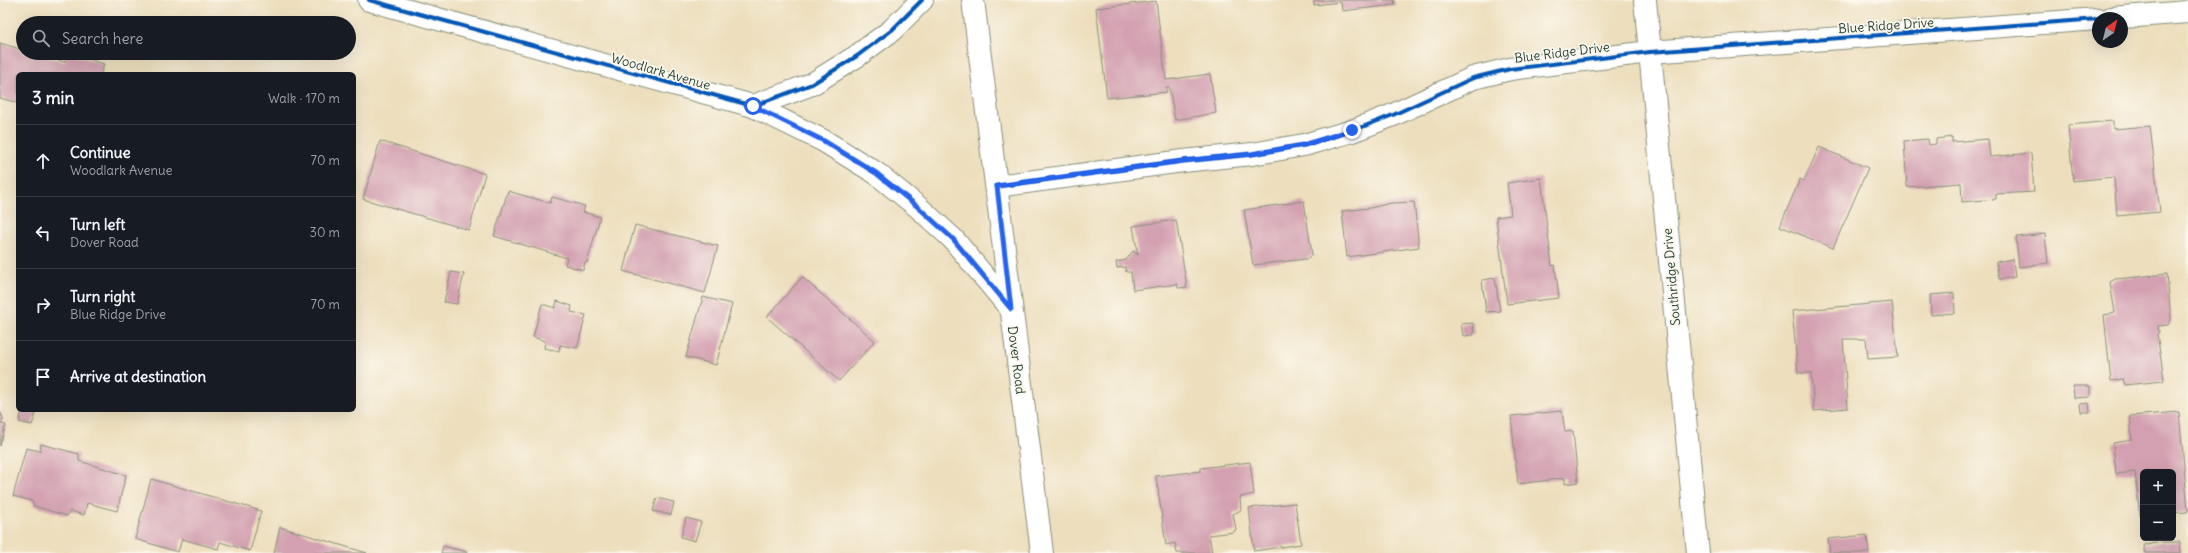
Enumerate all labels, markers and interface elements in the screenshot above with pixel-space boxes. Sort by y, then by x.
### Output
north arrow [2092,12,2128,48]
street label: Blue Ridge Drive [1838,14,1935,37]
search box [16,16,356,60]
icon: search [30,27,52,49]
text: Search here [62,29,143,48]
street label: Blue Ridge Drive [1513,38,1611,67]
street label: Woodlark Avenue [609,49,712,94]
text: 3 min [32,87,74,109]
text: Walk · 170 m [268,90,340,107]
route start [744,97,762,115]
route end [1343,121,1361,139]
text: Continue [70,143,131,162]
icon: ahead [32,150,54,172]
text: 70 m [311,152,340,169]
text: Woodlark Avenue [70,162,173,179]
text: Turn left [70,215,125,234]
icon: left [32,222,54,244]
text: 30 m [310,224,340,241]
street label: Southridge Drive [1659,227,1684,326]
text: Dover Road [70,234,139,251]
text: Turn right [70,287,135,306]
icon: right [32,294,54,316]
text: 70 m [311,296,340,313]
text: Blue Ridge Drive [70,306,166,323]
street label: Dover Road [1004,325,1029,396]
icon: arrive [32,366,54,388]
text: Arrive at destination [70,367,206,386]
map controls [2140,469,2176,541]
button: + [2140,469,2176,505]
button: − [2140,505,2176,541]

